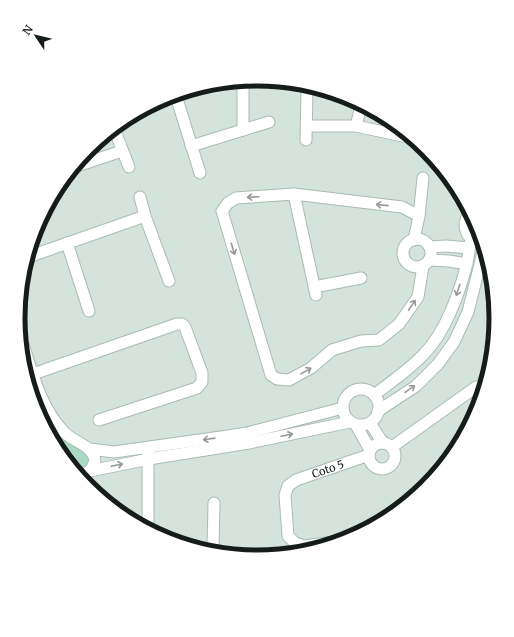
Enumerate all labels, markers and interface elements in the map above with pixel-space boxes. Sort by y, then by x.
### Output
north arrow [16,16,56,56]
text: N [20,22,36,38]
one-way arrow [247,193,260,200]
one-way arrow [376,201,389,209]
one-way arrow [230,242,237,255]
one-way arrow [454,284,461,297]
one-way arrow [408,300,416,311]
one-way arrow [300,366,312,374]
one-way arrow [405,385,416,393]
one-way arrow [280,431,293,439]
one-way arrow [203,435,216,443]
street label: Coto 5 [310,457,346,481]
one-way arrow [110,461,123,469]

